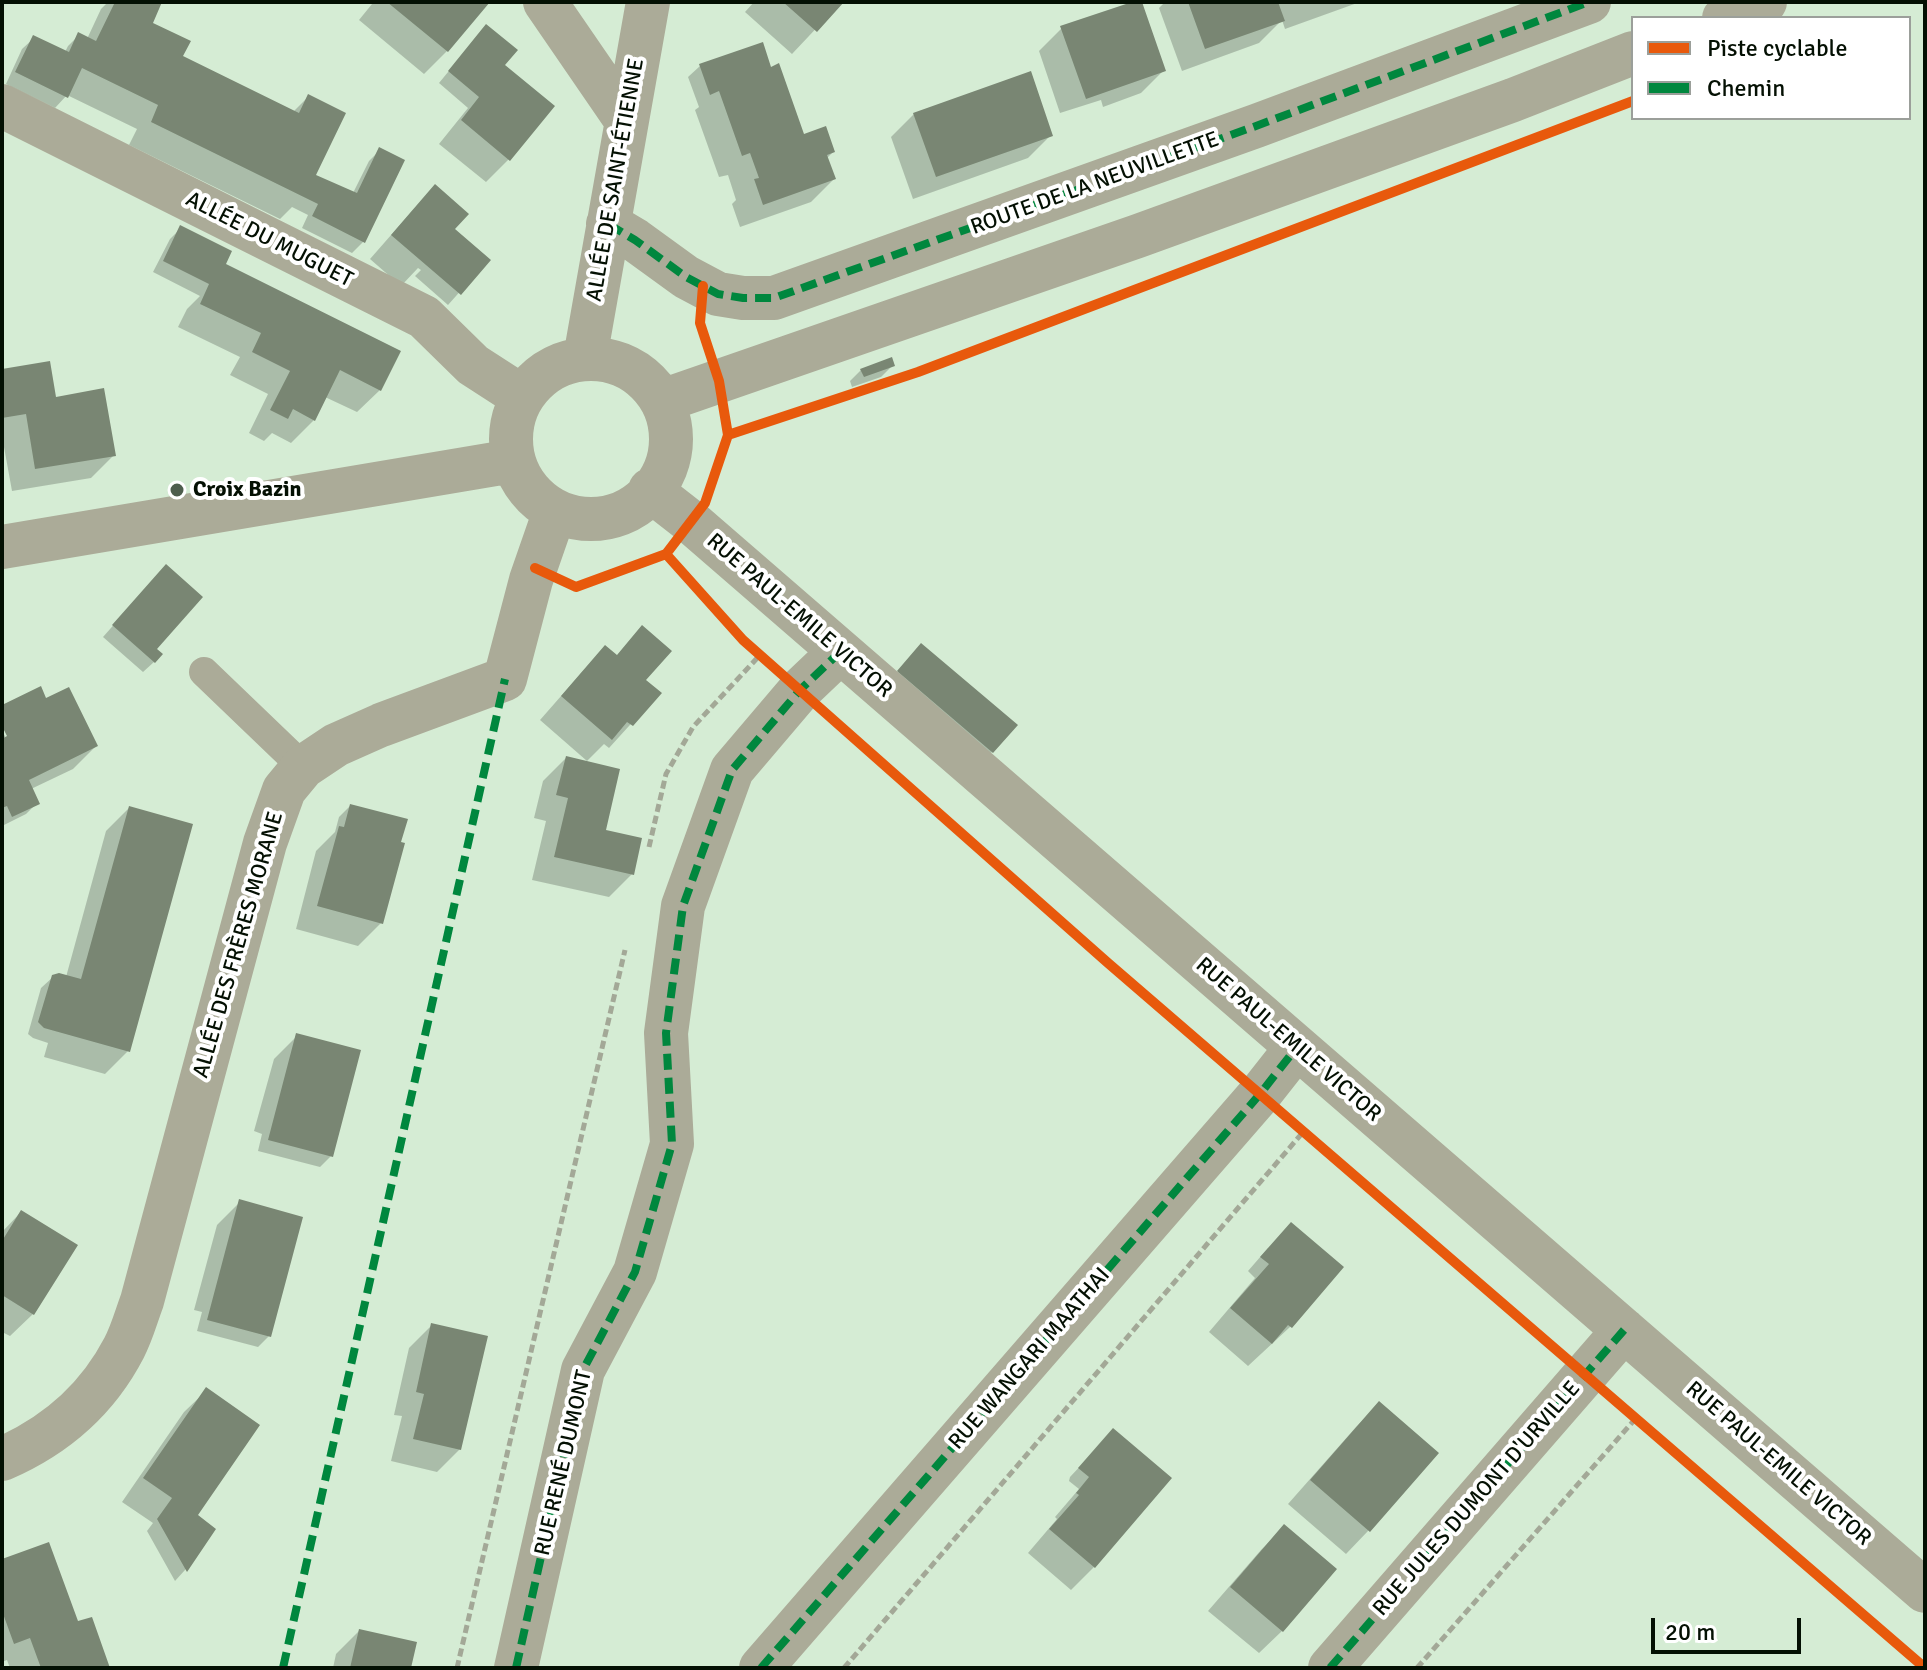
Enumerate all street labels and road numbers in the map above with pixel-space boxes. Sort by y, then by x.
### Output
street label: ALLÉE DE SAINT-ÉTIENNE [582,56,650,304]
street label: ROUTE DE LA NEUVILLETTE [967,127,1223,241]
street label: ALLÉE DU MUGUET [181,186,357,294]
street label: RUE PAUL-EMILE VICTOR [701,528,897,704]
street label: ALLÉE DES FRÈRES MORANE [188,809,290,1081]
street label: RUE PAUL-EMILE VICTOR [1190,952,1386,1128]
street label: RUE WANGARI MAATHAI [944,1263,1116,1455]
street label: RUE RENÉ DUMONT [530,1368,598,1558]
street label: RUE JULES DUMONT D'URVILLE [1368,1376,1586,1622]
street label: RUE PAUL-EMILE VICTOR [1680,1376,1876,1552]

